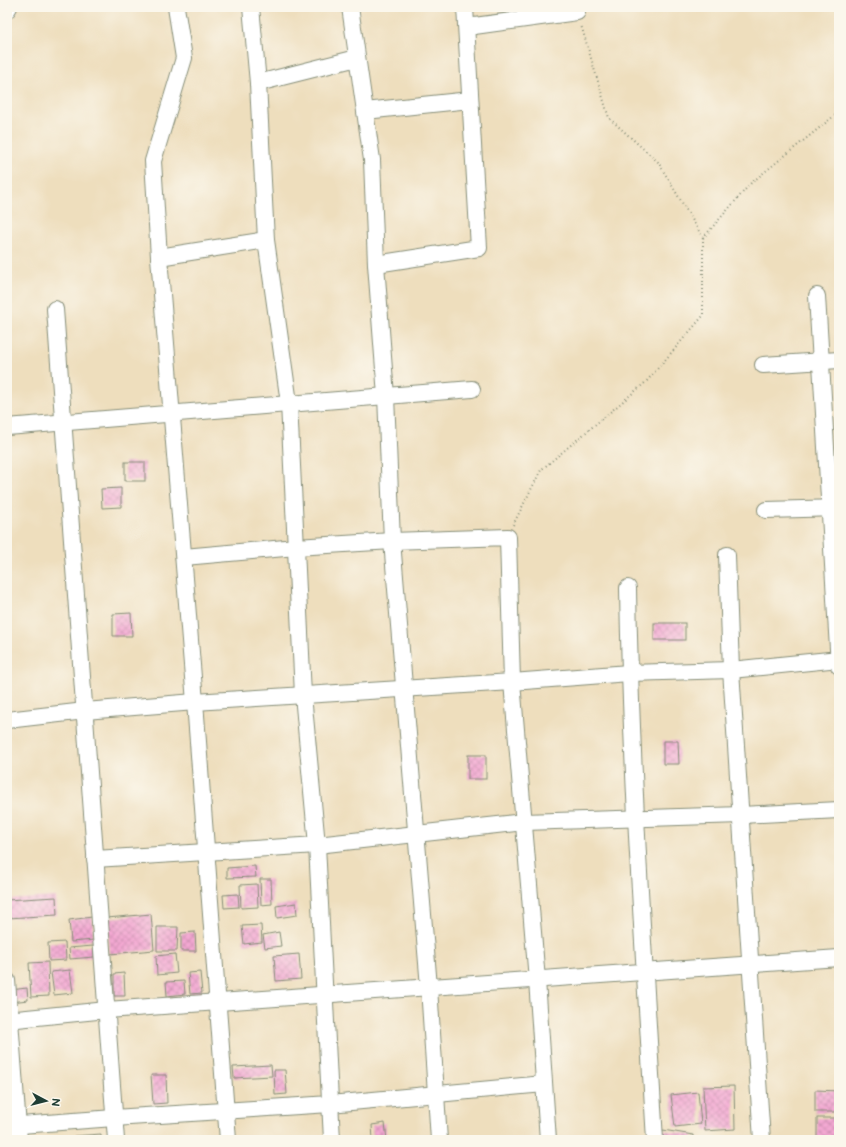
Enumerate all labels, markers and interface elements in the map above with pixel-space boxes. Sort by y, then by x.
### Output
north arrow [26,1081,66,1121]
text: N [48,1097,62,1107]

